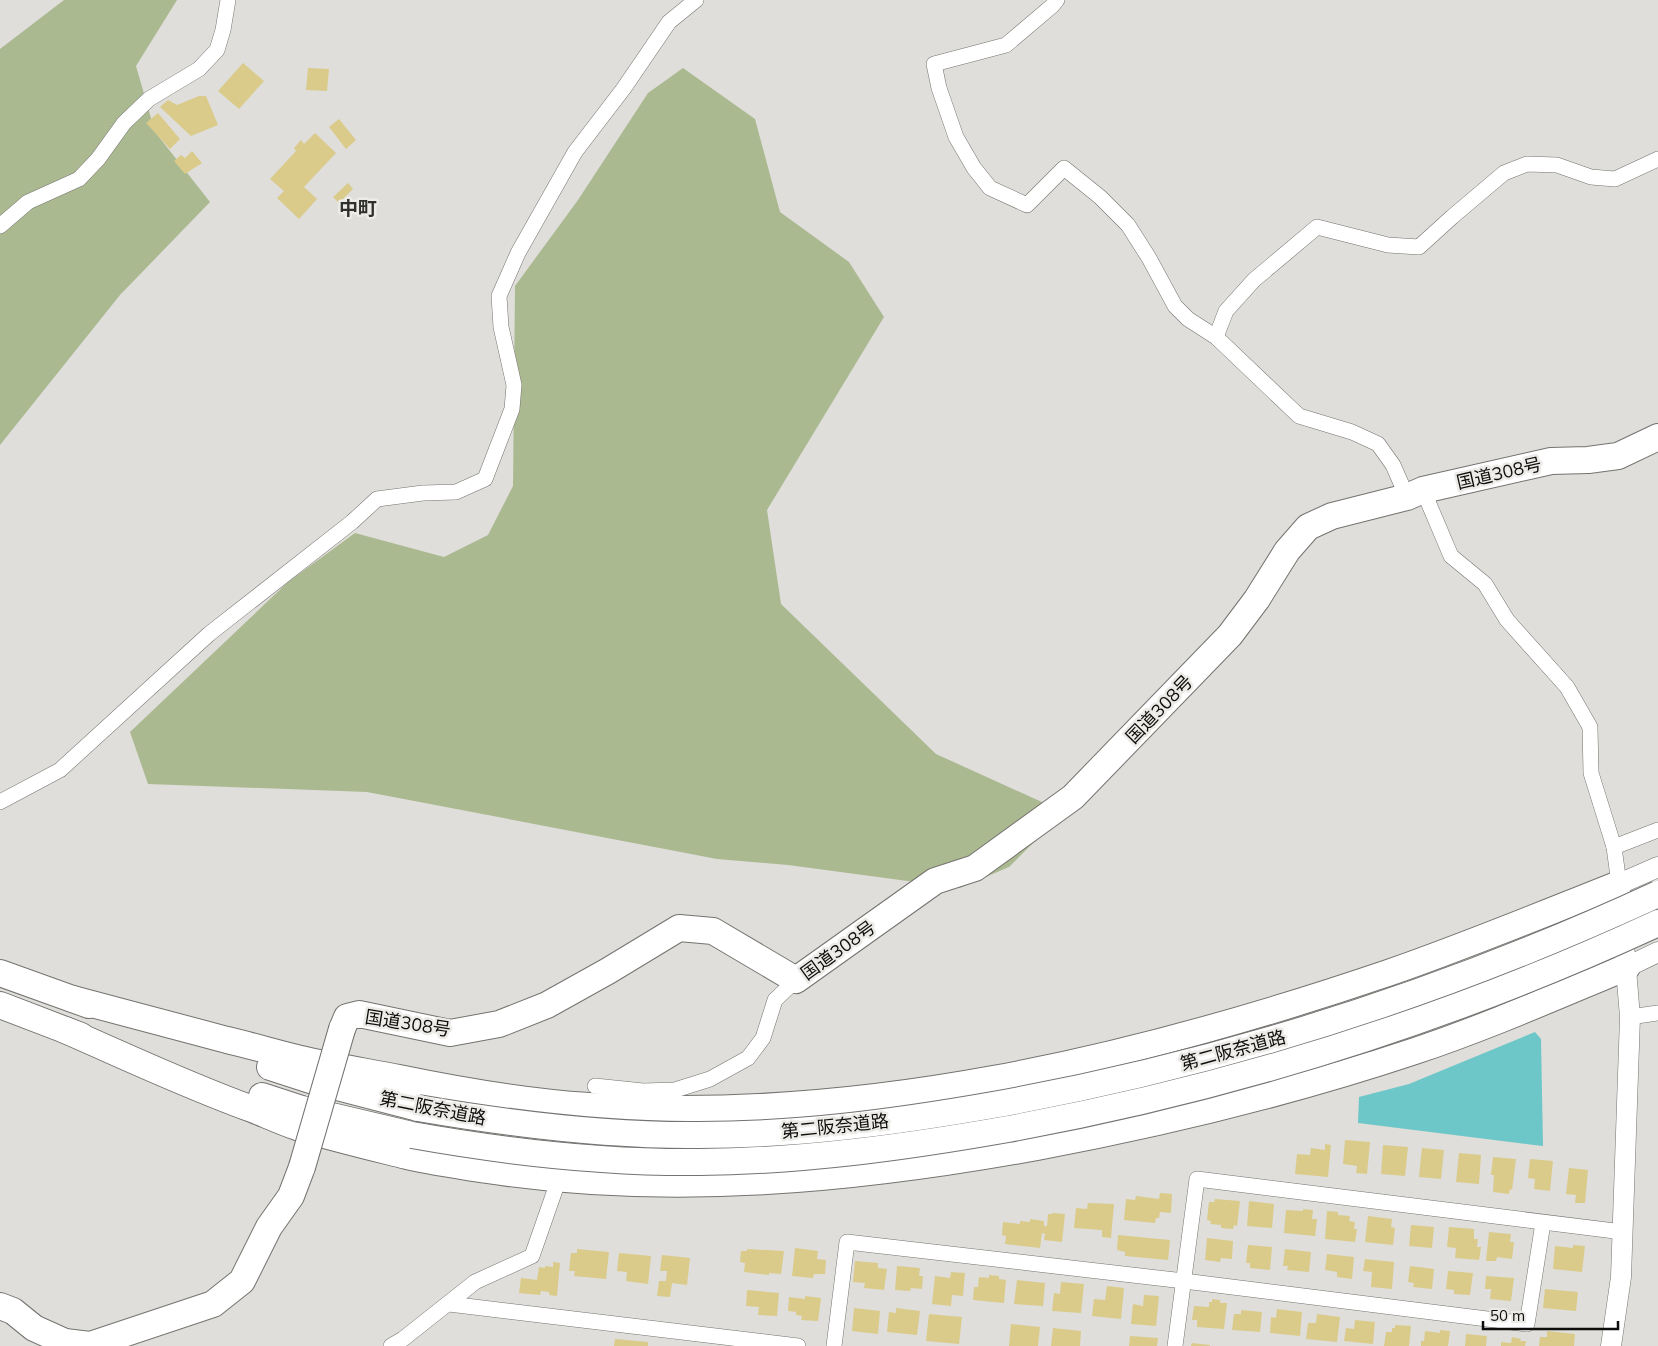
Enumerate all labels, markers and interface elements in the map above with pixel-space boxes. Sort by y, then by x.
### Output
district label: 中町 [339,196,377,220]
street label: 国道308号 [1454,452,1544,494]
street label: 国道308号 [1121,670,1197,748]
street label: 国道308号 [796,915,880,985]
street label: 国道308号 [364,1005,452,1041]
street label: 第二阪奈道路 [1178,1025,1288,1075]
street label: 第二阪奈道路 [378,1086,488,1130]
street label: 第二阪奈道路 [780,1109,890,1143]
scale bar [1483,1298,1618,1330]
text: 50 m [1490,1306,1525,1325]

